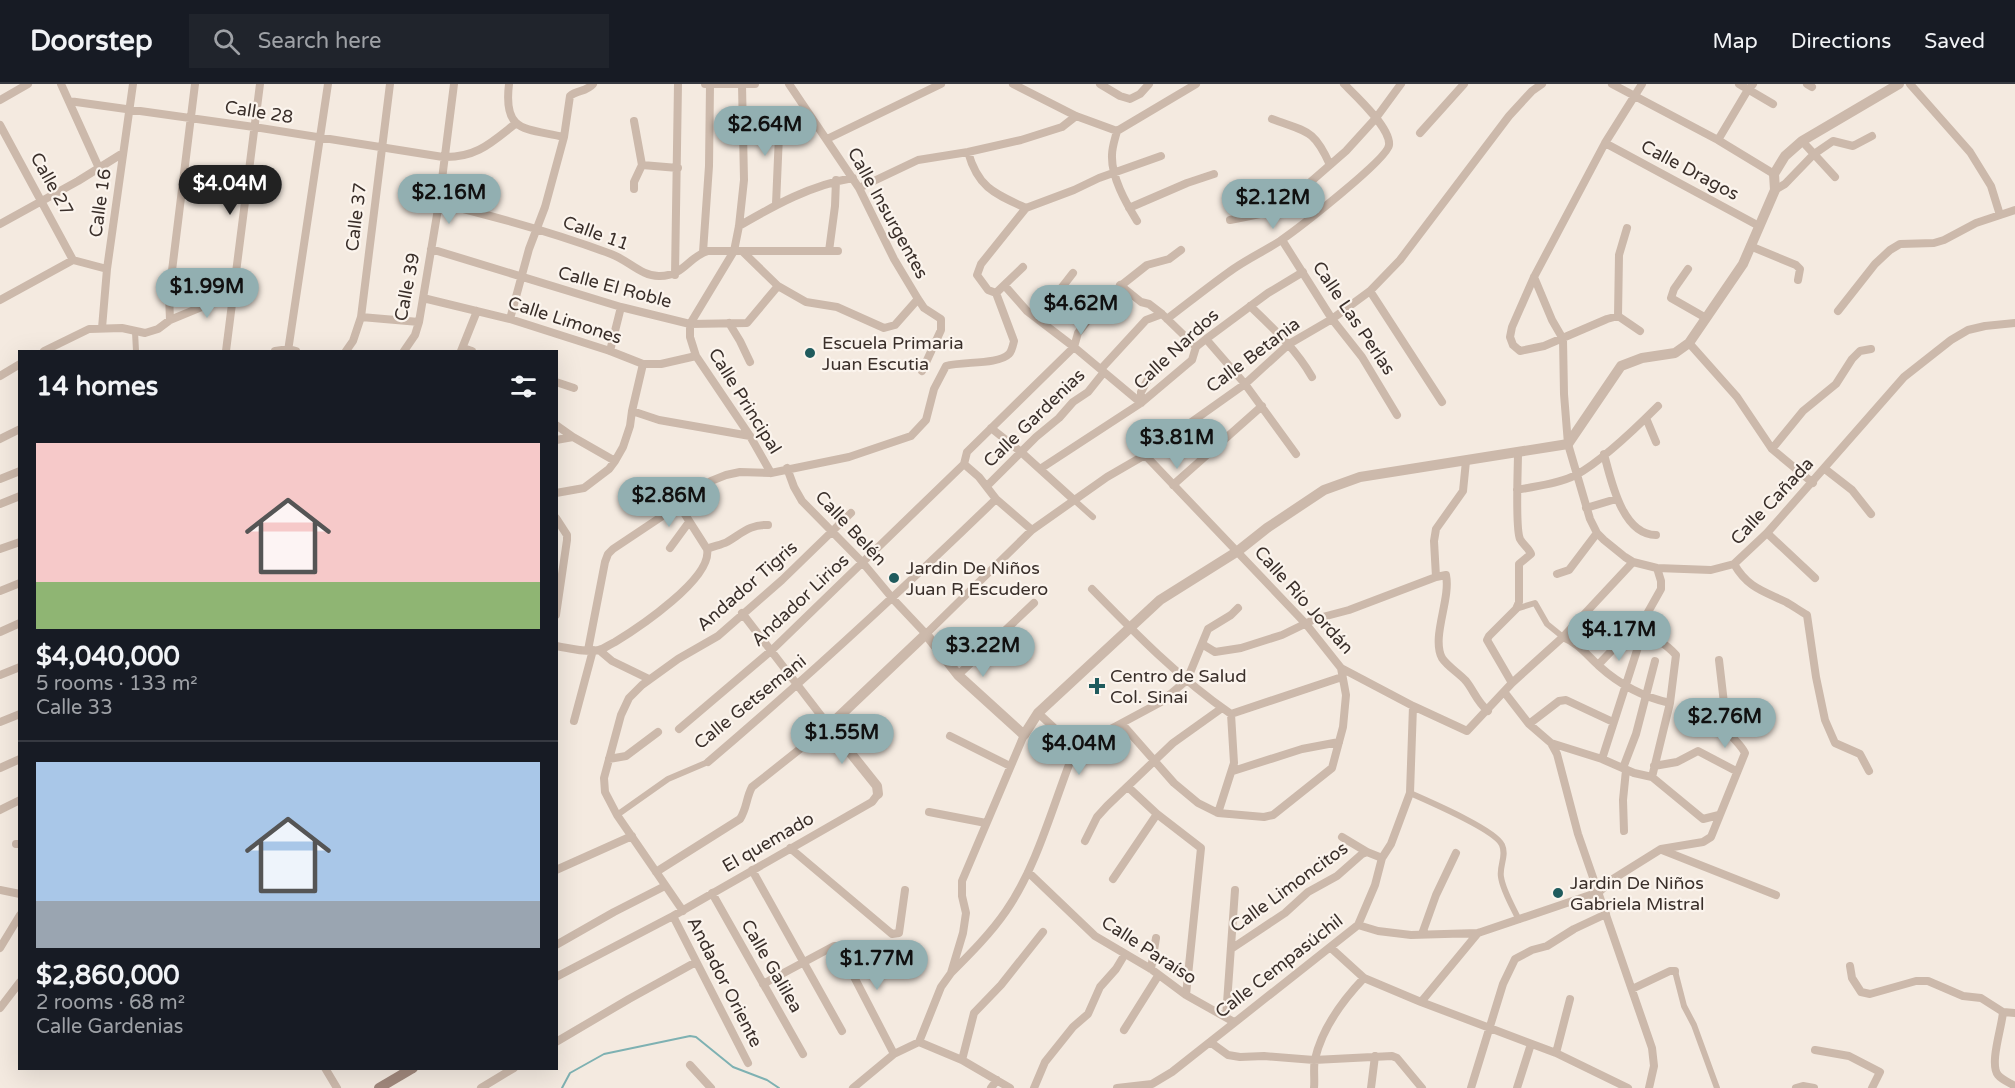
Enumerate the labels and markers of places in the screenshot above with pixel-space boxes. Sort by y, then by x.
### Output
pin: $2.64M [716,106,814,157]
pin: $4.04M [181,165,279,216]
pin: $2.16M [400,174,498,225]
pin: $2.12M [1224,179,1322,230]
pin: $1.99M [158,268,256,319]
pin: $4.62M [1032,285,1130,336]
place label: Escuela Primaria Juan Escutia [822,332,964,375]
marker: Escuela Primaria Juan Escutia [803,346,817,360]
pin: $3.81M [1128,419,1226,470]
pin: $2.86M [620,477,718,528]
place label: Jardin De Niños Juan R Escudero [906,557,1048,600]
marker: Jardin De Niños Juan R Escudero [887,571,901,585]
pin: $4.17M [1570,611,1668,662]
pin: $3.22M [934,627,1032,678]
place label: Centro de Salud Col. Sinai [1110,665,1247,708]
marker: Centro de Salud Col. Sinai [1088,677,1106,695]
pin: $2.76M [1676,698,1774,749]
pin: $1.55M [793,714,891,765]
pin: $4.04M [1030,725,1128,776]
place label: Jardin De Niños Gabriela Mistral [1570,872,1705,915]
marker: Jardin De Niños Gabriela Mistral [1551,886,1565,900]
pin: $1.77M [828,940,926,991]

